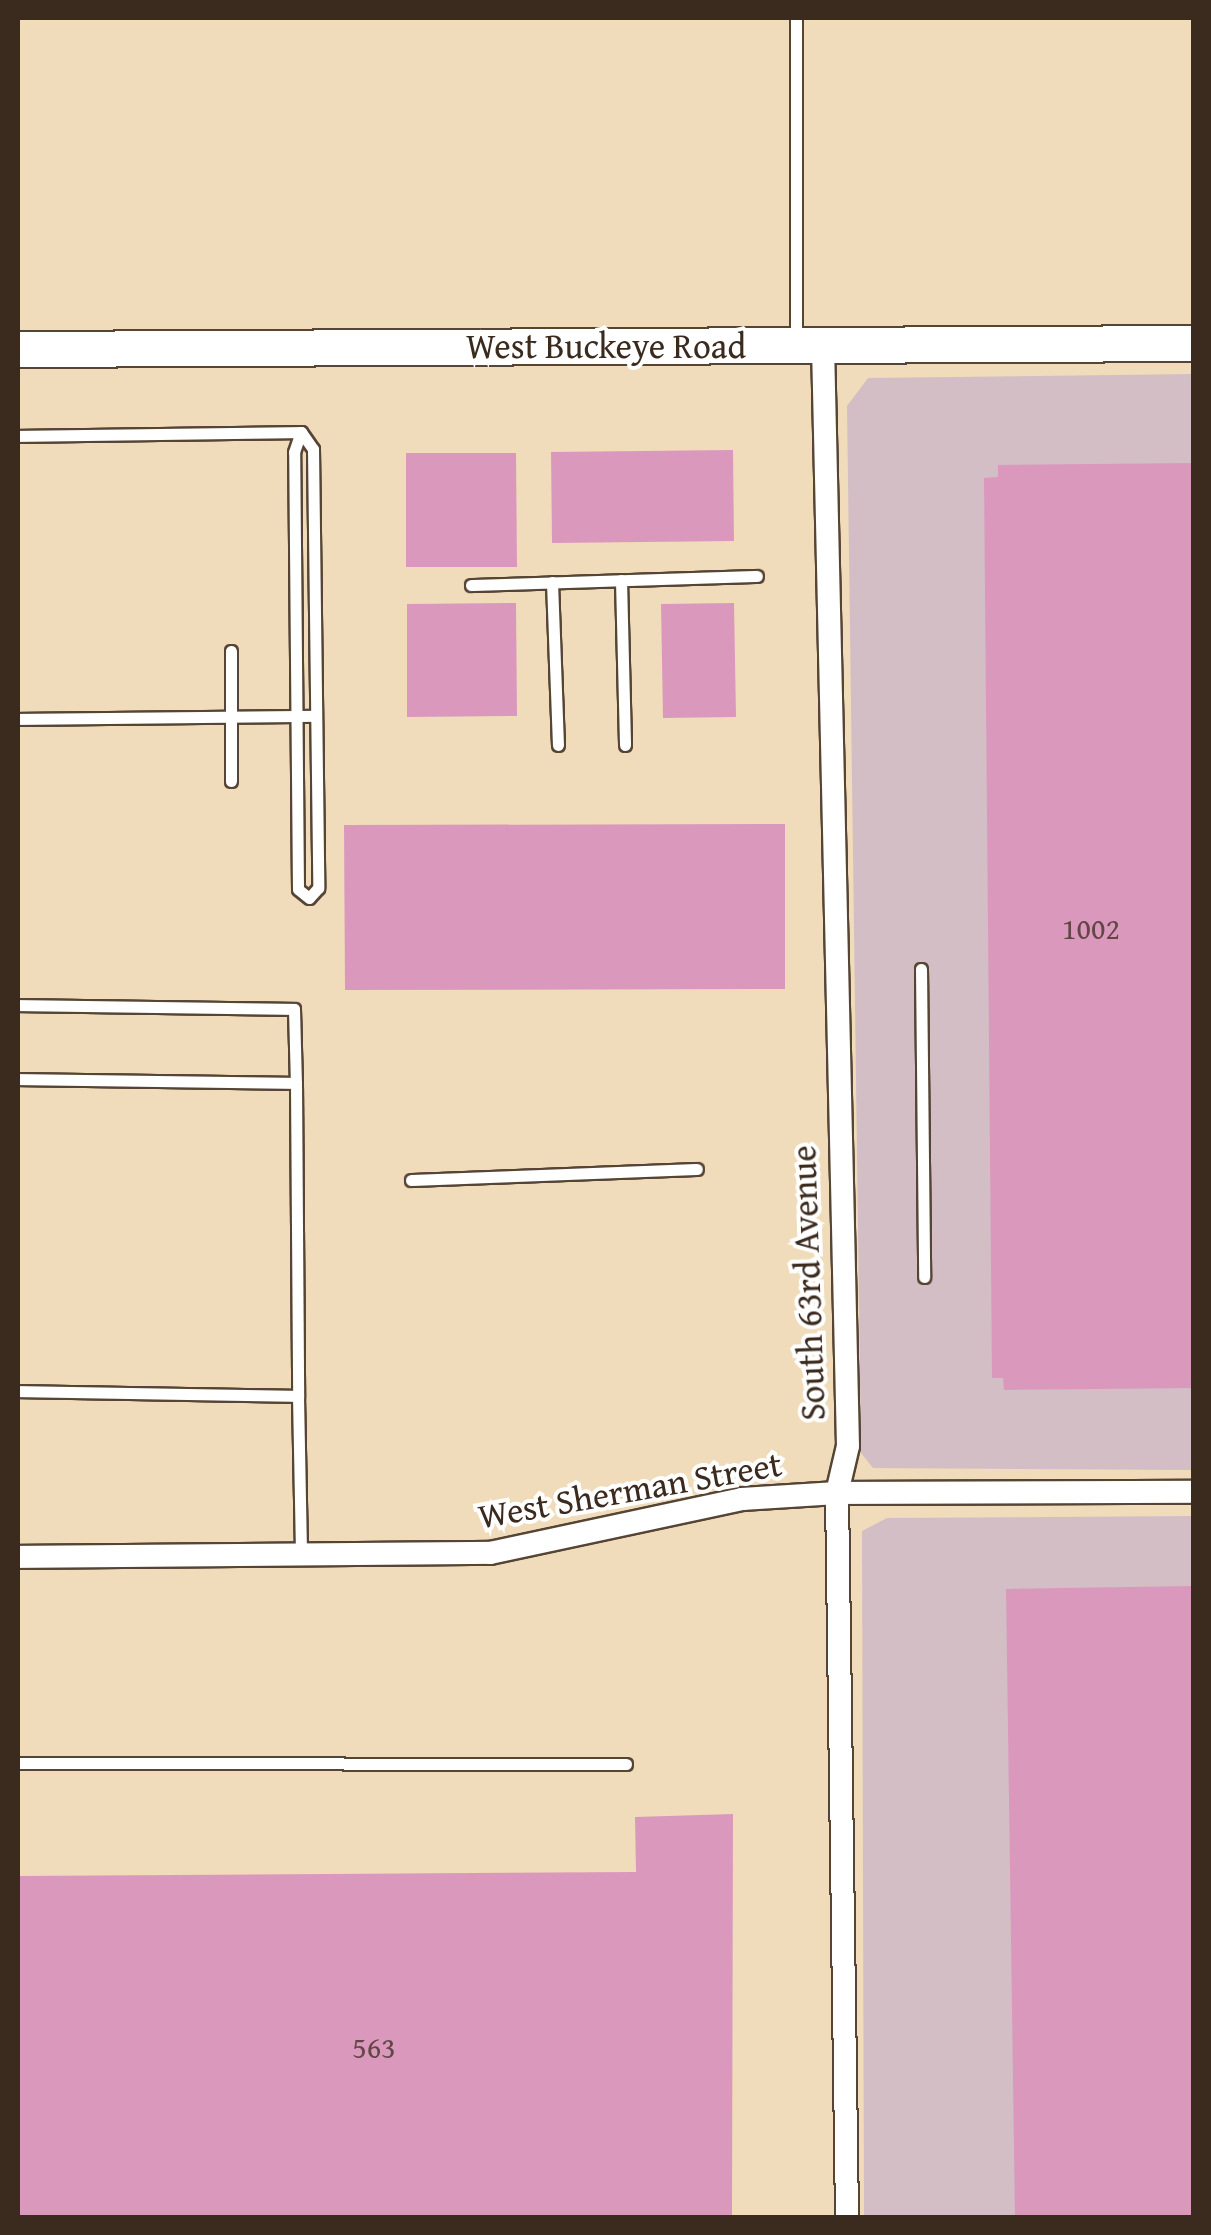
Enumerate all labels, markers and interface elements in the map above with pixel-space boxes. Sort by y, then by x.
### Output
street label: West Buckeye Road [466,325,746,367]
house number: 1002 [1062,910,1120,946]
street label: South 63rd Avenue [782,1145,834,1421]
street label: West Sherman Street [475,1443,785,1537]
house number: 563 [352,2029,396,2065]

